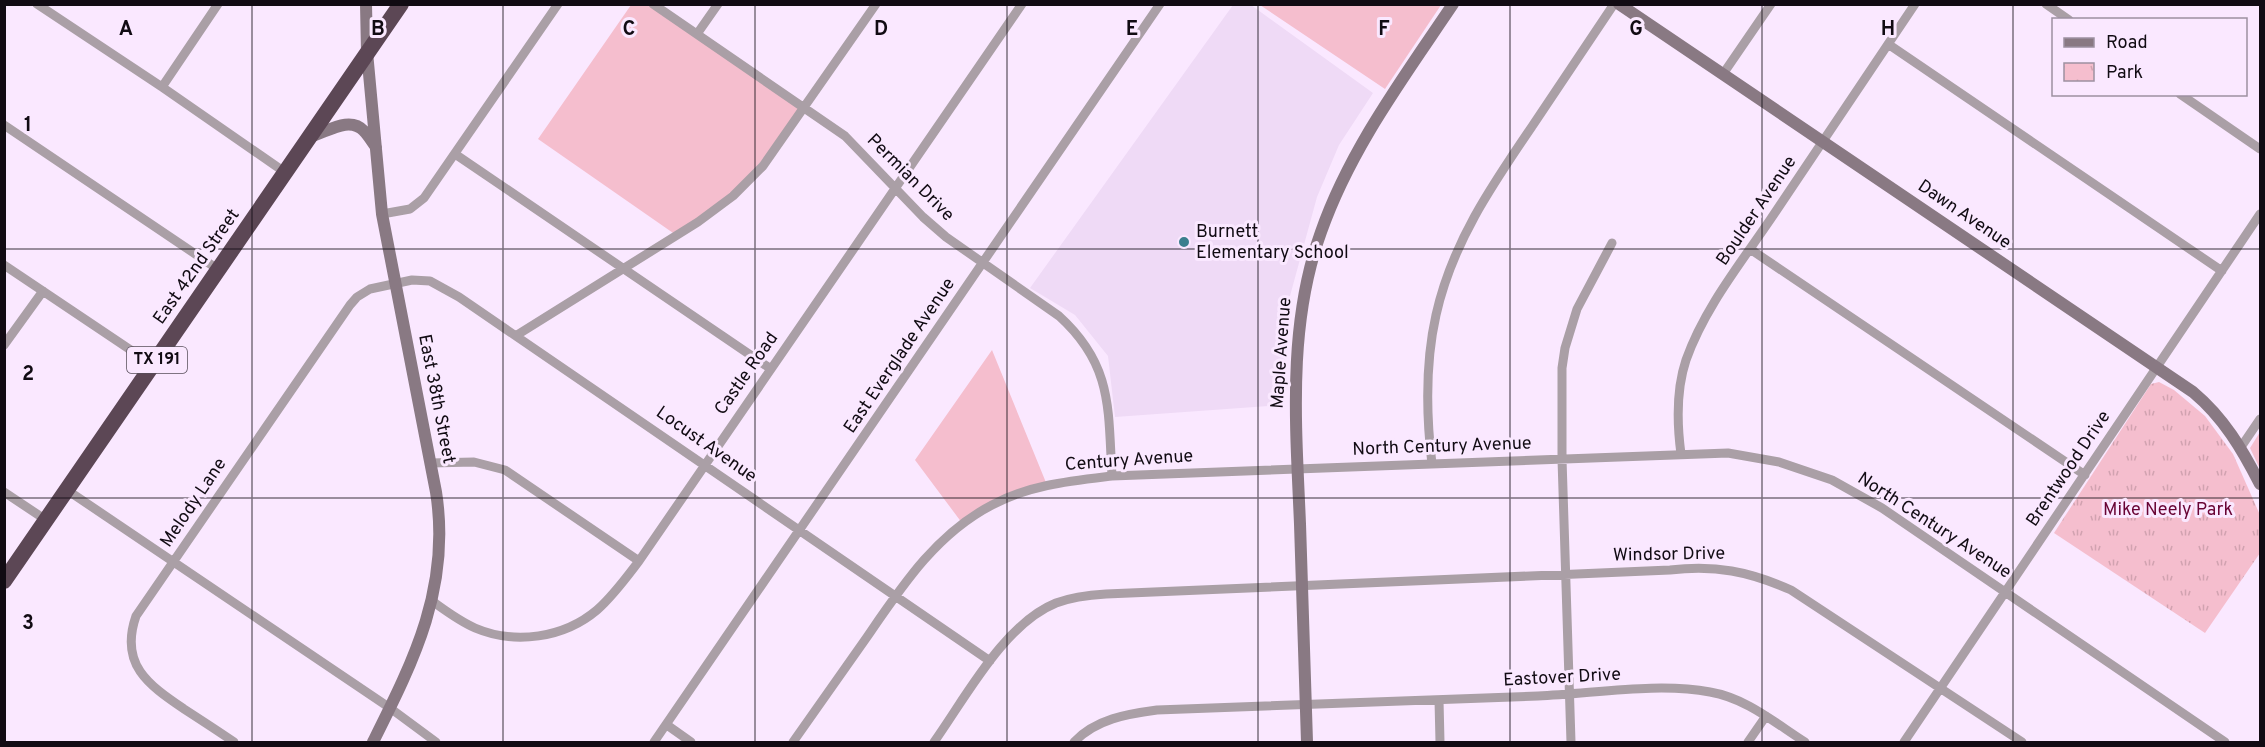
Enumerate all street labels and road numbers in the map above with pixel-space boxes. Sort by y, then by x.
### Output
street label: Permian Drive [861,129,959,227]
street label: Boulder Avenue [1712,152,1802,270]
street label: Dawn Avenue [1913,175,2015,255]
street label: East 42nd Street [149,205,245,329]
street label: East Everglade Avenue [839,274,961,438]
street label: Maple Avenue [1267,296,1297,410]
street label: Castle Road [710,328,784,420]
street label: East 38th Street [412,332,460,466]
road number: TX 191 [127,347,187,373]
street label: Locust Avenue [651,402,761,488]
street label: Brentwood Drive [2022,407,2116,531]
street label: North Century Avenue [1352,432,1532,462]
street label: Century Avenue [1064,445,1194,477]
street label: Melody Lane [156,454,232,552]
street label: North Century Avenue [1853,468,2015,584]
street label: Windsor Drive [1613,543,1725,567]
street label: Eastover Drive [1503,663,1621,693]

